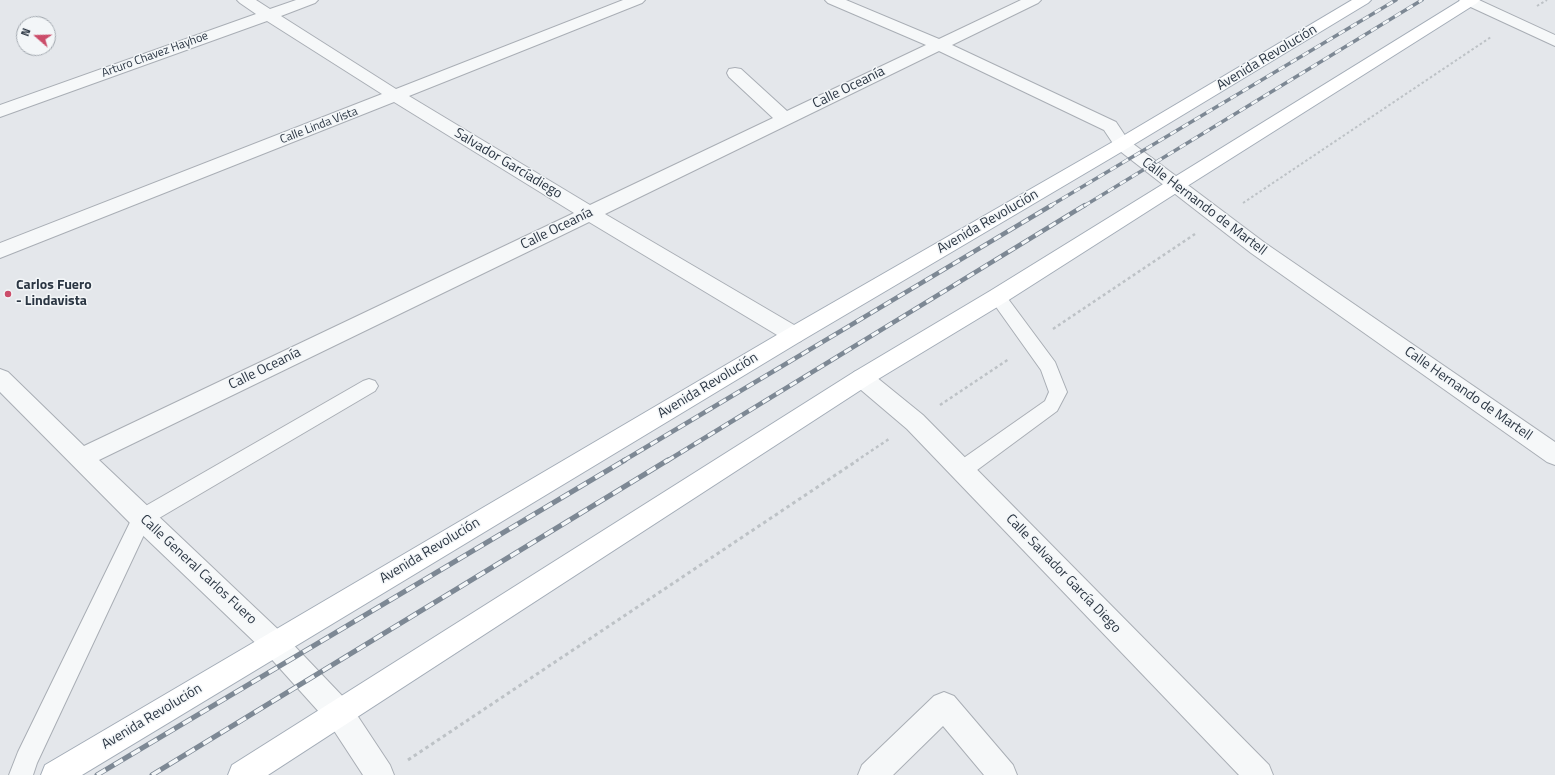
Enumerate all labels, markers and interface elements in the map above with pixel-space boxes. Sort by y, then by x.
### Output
north arrow [16,16,56,56]
street label: Avenida Revolución [1214,21,1320,95]
text: N [17,26,34,39]
street label: Arturo Chavez Hayhoe [100,29,210,81]
street label: Calle Oceanía [810,63,888,113]
street label: Calle Linda Vista [278,105,360,147]
street label: Salvador Garcíadiego [451,125,565,203]
street label: Calle Hernando de Martell [1138,155,1270,259]
street label: Avenida Revolución [934,186,1042,258]
street label: Calle Oceanía [518,204,596,254]
place label: Carlos Fuero - Lindavista [16,278,92,310]
marker: Carlos Fuero - Lindavista [3,289,13,299]
street label: Calle Hernando de Martell [1401,343,1535,445]
street label: Calle Oceanía [226,344,304,394]
street label: Avenida Revolución [655,349,761,423]
street label: Calle Salvador García Diego [1002,511,1124,637]
street label: Calle General Carlos Fuero [136,512,260,628]
street label: Avenida Revolución [377,514,483,588]
street label: Avenida Revolución [99,680,205,754]

